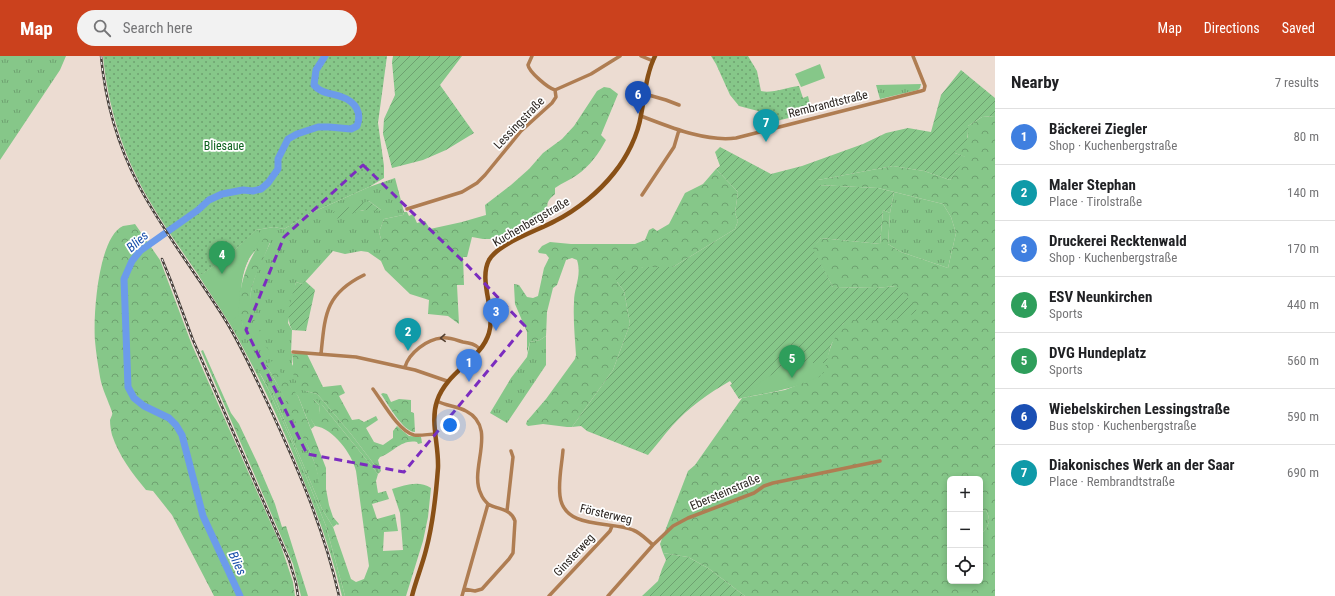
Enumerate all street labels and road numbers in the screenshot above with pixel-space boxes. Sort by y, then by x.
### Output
street label: Rembrandtstraße [787,87,870,121]
street label: Lessingstraße [491,94,548,152]
street label: Kuchenbergstraße [490,194,572,250]
street label: Ebersteinstraße [688,471,762,513]
street label: Försterweg [579,501,634,527]
street label: Ginsterweg [551,531,597,579]

